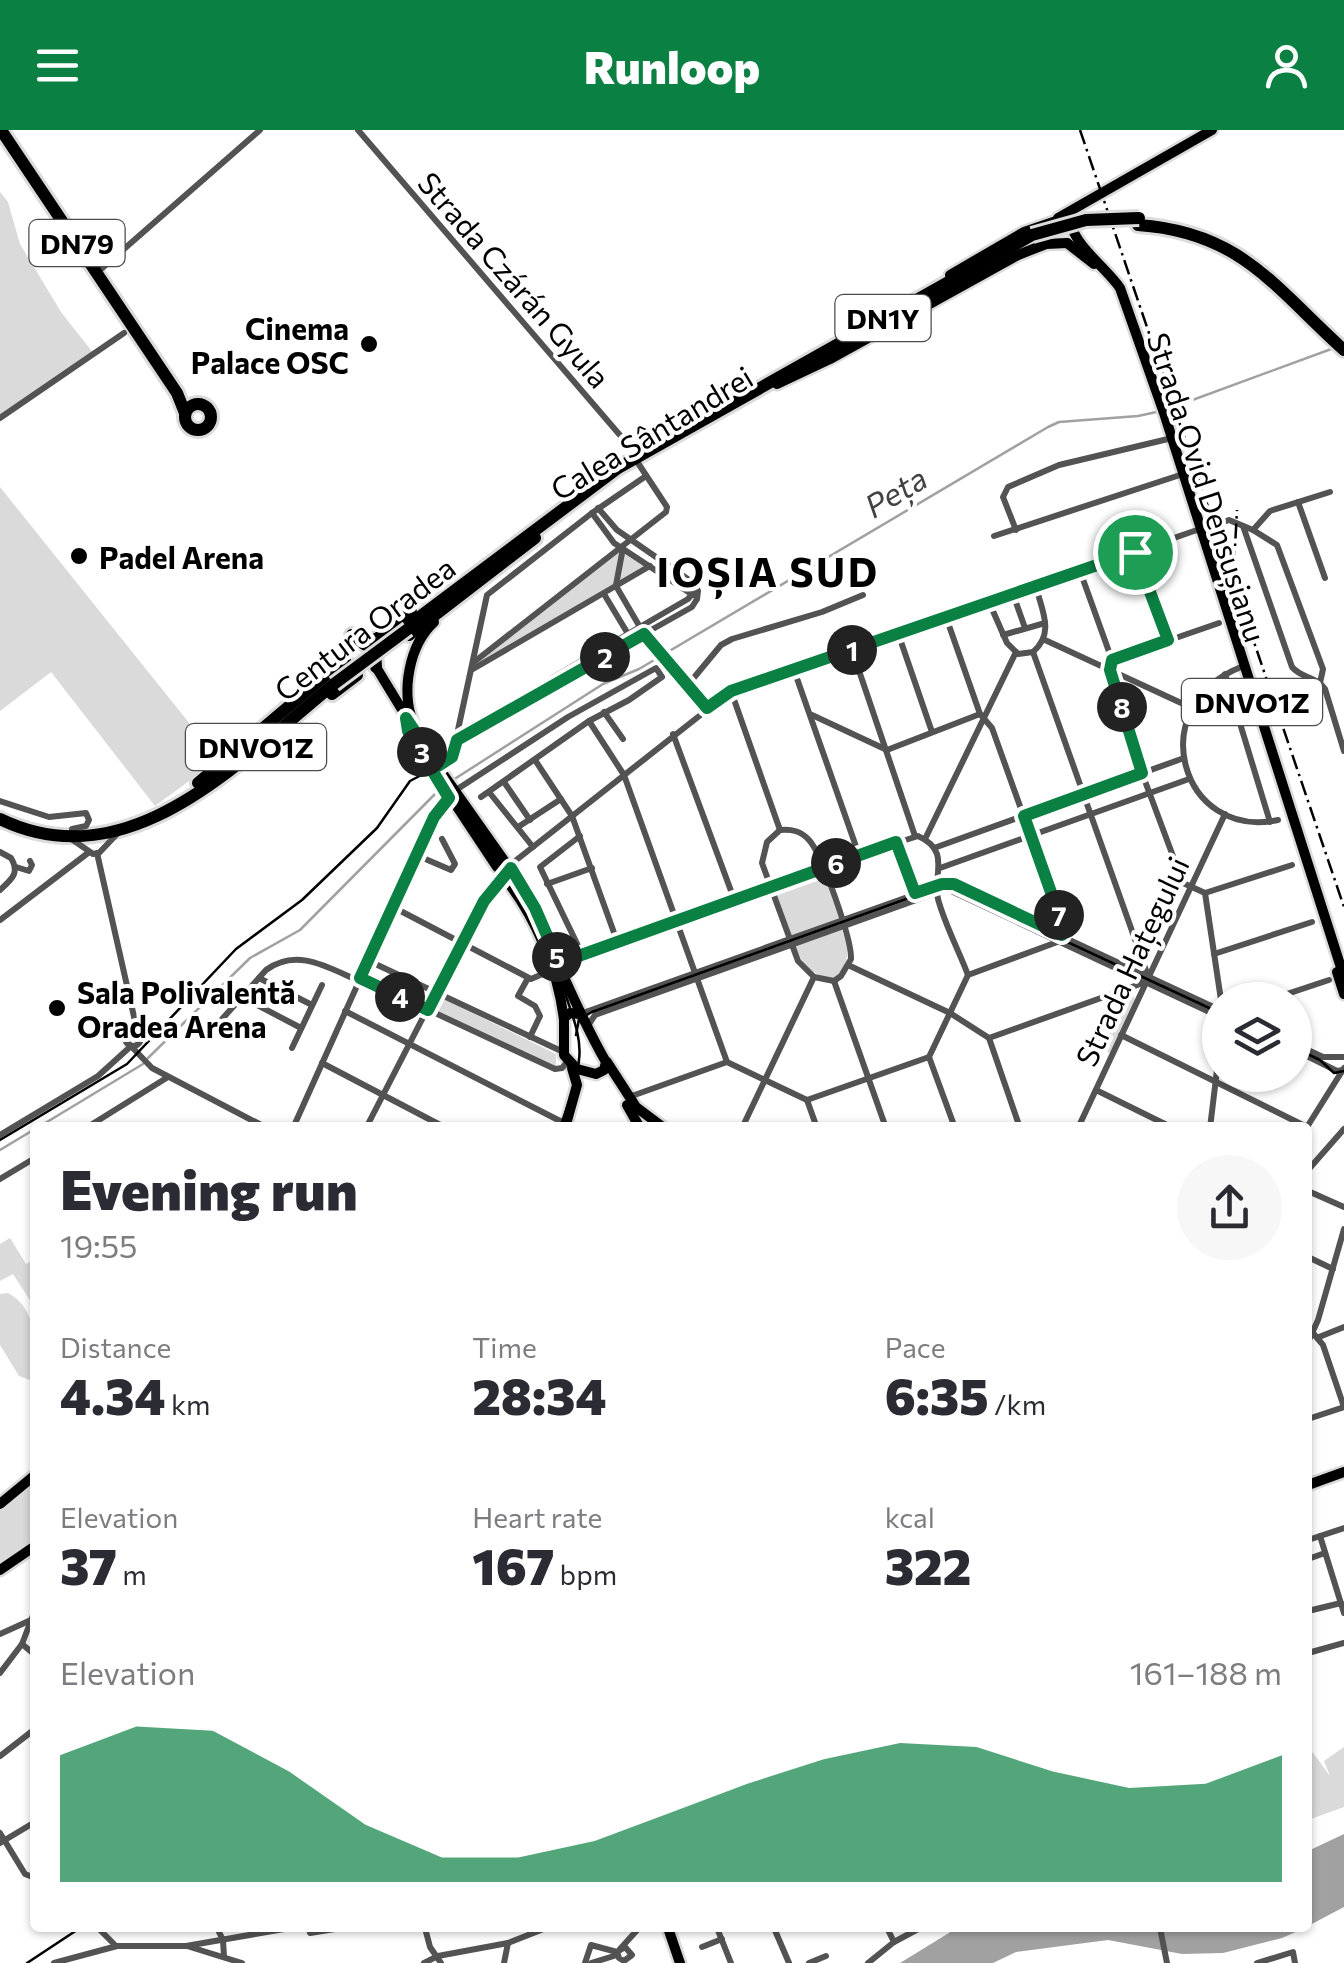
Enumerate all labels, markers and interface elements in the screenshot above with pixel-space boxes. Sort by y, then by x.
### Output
icon: menu [30,38,85,93]
text: Runloop [584,38,760,93]
icon: person [1259,38,1314,93]
street label: Strada Czárán Gyula [411,164,619,394]
road number: DN79 [30,220,124,266]
road number: DN1Y [836,295,930,341]
place label: Cinema Palace OSC [191,309,349,380]
street label: Strada Ovid Densușianu [1139,328,1275,647]
marker: Cinema Palace OSC [358,333,380,355]
street label: Calea Sântandrei [543,357,759,507]
water label: Peța [856,457,935,527]
pin [1093,510,1178,595]
icon: arrive [1108,525,1163,580]
place label: Padel Arena [99,538,264,575]
marker: Padel Arena [68,545,90,567]
district label: IOȘIA SUD [656,546,880,599]
street label: Centura Oradea [266,548,462,708]
pin: 1 [827,625,877,675]
pin: 2 [580,632,630,682]
text: 1 [846,633,858,667]
text: 2 [597,640,613,674]
road number: DNVO1Z [1182,679,1322,725]
pin: 8 [1097,682,1147,732]
text: 8 [1113,690,1131,724]
road number: DNVO1Z [186,724,326,770]
pin: 3 [397,727,447,777]
text: 3 [414,735,430,769]
pin: 6 [811,838,861,888]
text: 6 [827,846,845,880]
street label: Strada Hațegului [1066,850,1198,1072]
pin: 7 [1034,890,1084,940]
text: 7 [1051,898,1067,932]
pin: 5 [532,932,582,982]
text: 5 [549,940,565,974]
pin: 4 [375,972,425,1022]
place label: Sala Polivalentă Oradea Arena [77,973,296,1044]
text: 4 [391,980,409,1014]
map controls [1202,982,1312,1092]
button: layers [1202,982,1312,1092]
marker: Sala Polivalentă Oradea Arena [46,997,68,1019]
text: Evening run [60,1154,358,1221]
button: share [1177,1155,1282,1260]
text: 19:55 [60,1225,137,1265]
text: Distance [60,1330,171,1364]
text: Time [472,1330,537,1364]
text: Pace [885,1330,946,1364]
text: 4.34 [60,1364,166,1425]
text: 28:34 [472,1364,607,1425]
text: 6:35 [885,1364,989,1425]
text: km [166,1387,211,1421]
text: /km [989,1387,1046,1421]
text: Elevation [60,1500,178,1534]
text: Heart rate [472,1500,602,1534]
text: kcal [885,1500,935,1534]
text: 37 [60,1534,117,1595]
text: 167 [472,1534,554,1595]
text: 322 [885,1534,971,1595]
text: m [117,1557,147,1591]
text: bpm [554,1557,617,1591]
text: Elevation [60,1652,195,1692]
text: 161–188 m [1130,1652,1282,1692]

